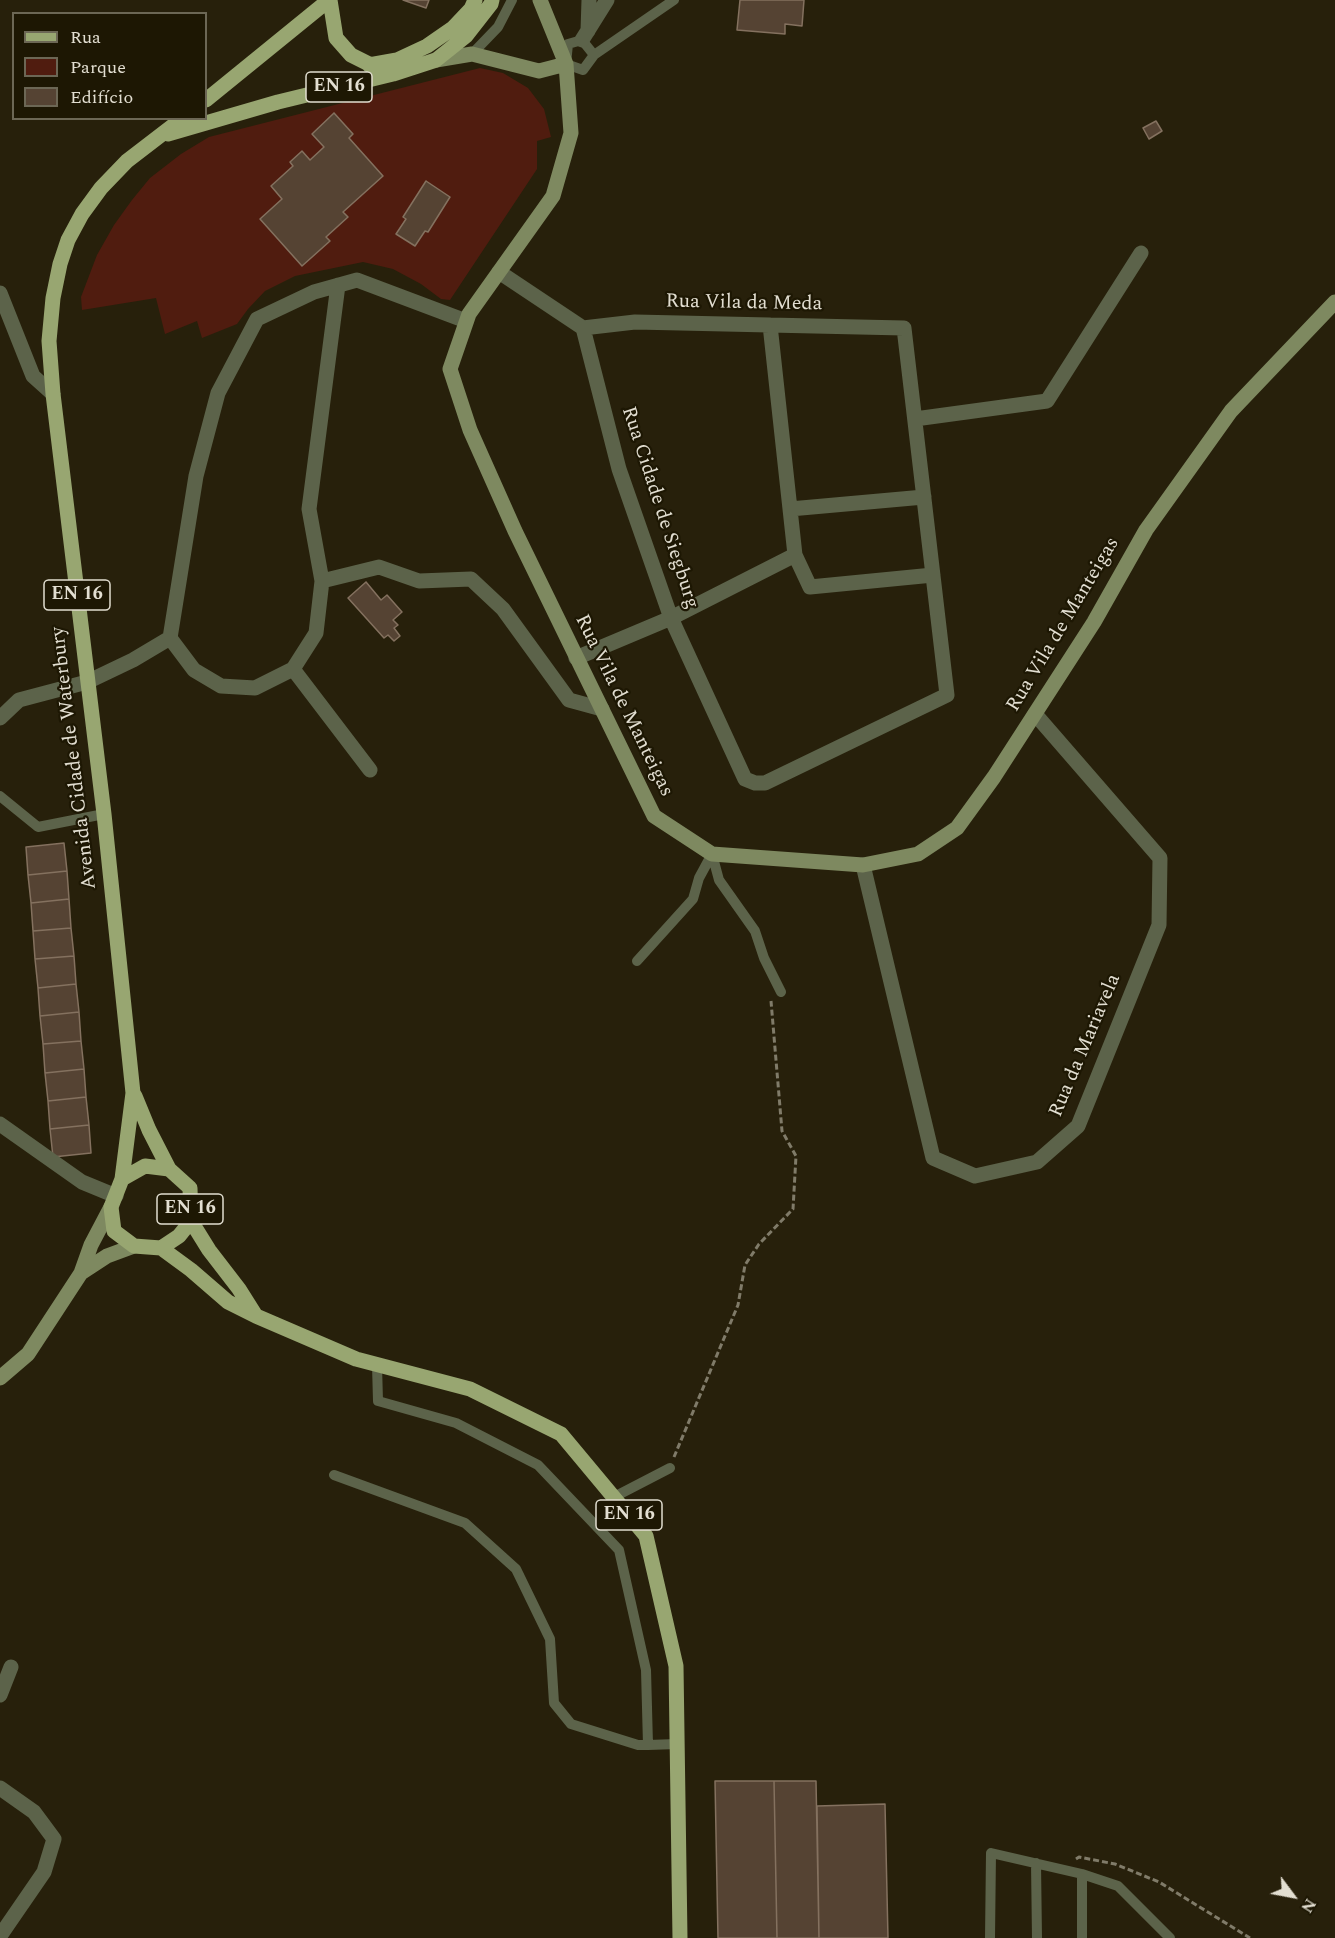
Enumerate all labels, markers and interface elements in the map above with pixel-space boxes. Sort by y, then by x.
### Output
legend [12,12,207,120]
text: Rua [70,24,101,51]
text: Parque [70,54,126,81]
road number: EN 16 [306,72,372,102]
text: Edifício [70,84,133,111]
street label: Rua Vila da Meda [665,291,823,317]
street label: Rua Cidade de Siegburg [615,404,703,612]
street label: Rua Vila de Manteigas [1002,533,1126,717]
road number: EN 16 [44,580,110,610]
street label: Rua Vila de Manteigas [568,611,678,801]
street label: Avenida Cidade de Waterbury [47,625,103,891]
street label: Rua da Mariavela [1045,971,1127,1121]
road number: EN 16 [157,1194,223,1224]
road number: EN 16 [596,1500,662,1530]
north arrow [1263,1866,1323,1926]
text: N [1295,1894,1322,1917]

